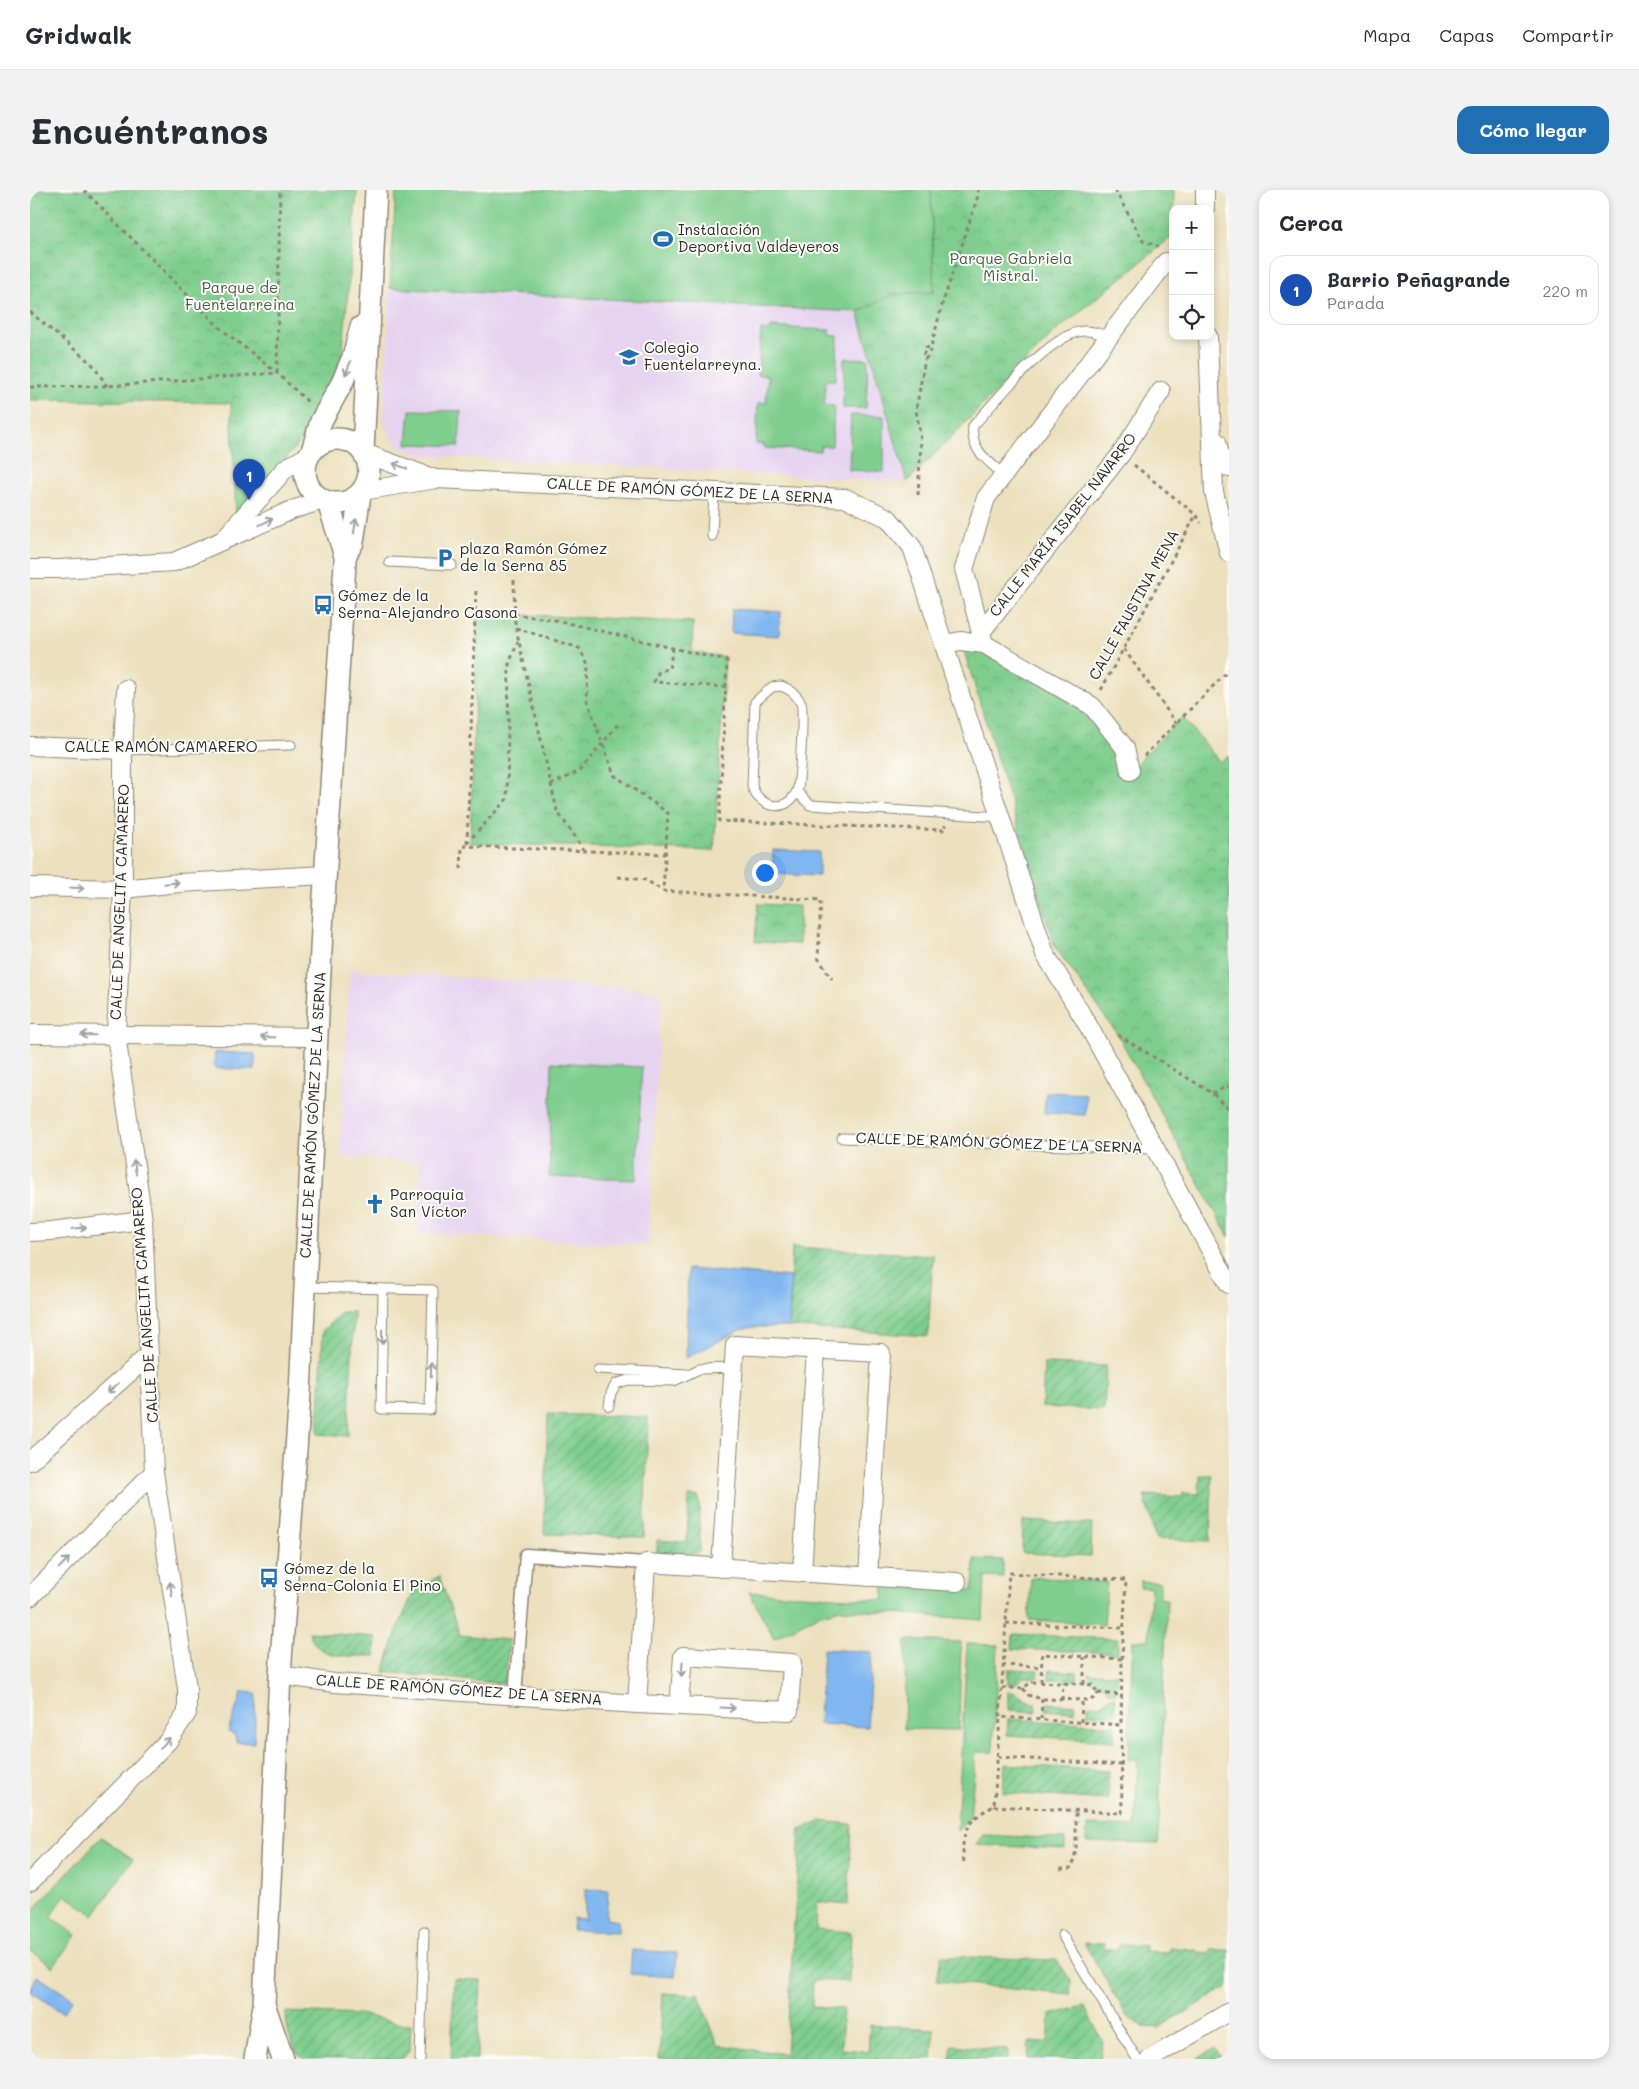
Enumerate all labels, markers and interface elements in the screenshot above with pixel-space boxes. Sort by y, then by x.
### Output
text: Gridwalk [25,19,132,50]
text: Mapa [1363,23,1411,47]
text: Capas [1439,23,1494,47]
text: Compartir [1522,23,1614,47]
button: Cómo llegar [1457,106,1609,154]
text: Encuéntranos [30,107,269,153]
map controls [1169,205,1214,340]
button: + [1169,205,1214,250]
text: Cerca [1279,209,1344,236]
place label: Instalación Deportiva Valdeyeros [678,219,839,256]
sports icon: Instalación Deportiva Valdeyeros [652,228,674,250]
park label: Parque Gabriela Mistral. [950,248,1072,285]
button: − [1169,250,1214,295]
text: Barrio Peñagrande [1327,267,1510,292]
park label: Parque de Fuentelarreina [185,277,295,314]
text: 1 [1292,280,1300,301]
text: 220 m [1542,280,1588,301]
text: Parada [1327,292,1385,313]
button: locate [1169,295,1214,340]
place label: Colegio Fuentelarreyna. [644,337,761,374]
school or university icon: Colegio Fuentelarreyna. [618,346,640,368]
one-way arrow [343,360,352,376]
street label: CALLE MARÍA ISABEL NAVARRO [984,428,1140,620]
pin: 1 [233,459,265,500]
one-way arrow [393,461,408,470]
street label: CALLE DE RAMÓN GÓMEZ DE LA SERNA [546,473,834,507]
one-way arrow [258,517,273,527]
one-way arrow [351,518,361,534]
street label: CALLE FAUSTINA MENA [1083,526,1183,683]
place label: plaza Ramón Gómez de la Serna 85 [460,538,607,575]
parking icon: plaza Ramón Gómez de la Serna 85 [434,547,456,569]
place label: Gómez de la Serna-Alejandro Casona [338,585,518,622]
bus stop icon: Gómez de la Serna-Alejandro Casona [312,594,334,616]
street label: CALLE RAMÓN CAMARERO [64,736,258,756]
street label: CALLE DE ANGELITA CAMARERO [105,783,133,1020]
your location [752,860,778,886]
one-way arrow [163,878,179,888]
one-way arrow [68,883,84,893]
street label: CALLE DE RAMÓN GÓMEZ DE LA SERNA [295,971,329,1259]
one-way arrow [80,1030,96,1040]
one-way arrow [260,1032,276,1042]
street label: CALLE DE RAMÓN GÓMEZ DE LA SERNA [855,1127,1143,1157]
one-way arrow [130,1159,140,1175]
place label: Parroquia San Víctor [390,1184,467,1221]
street label: CALLE DE ANGELITA CAMARERO [126,1186,162,1424]
church icon: Parroquia San Víctor [364,1193,386,1215]
one-way arrow [70,1223,86,1233]
one-way arrow [377,1329,387,1345]
one-way arrow [426,1362,436,1378]
one-way arrow [106,1382,119,1393]
one-way arrow [58,1556,70,1569]
place label: Gómez de la Serna-Colonia El Pino [284,1558,441,1595]
bus stop icon: Gómez de la Serna-Colonia El Pino [258,1567,280,1589]
one-way arrow [166,1582,176,1598]
one-way arrow [677,1661,687,1677]
street label: CALLE DE RAMÓN GÓMEZ DE LA SERNA [315,1669,603,1709]
one-way arrow [720,1704,736,1713]
one-way arrow [159,1737,171,1749]

